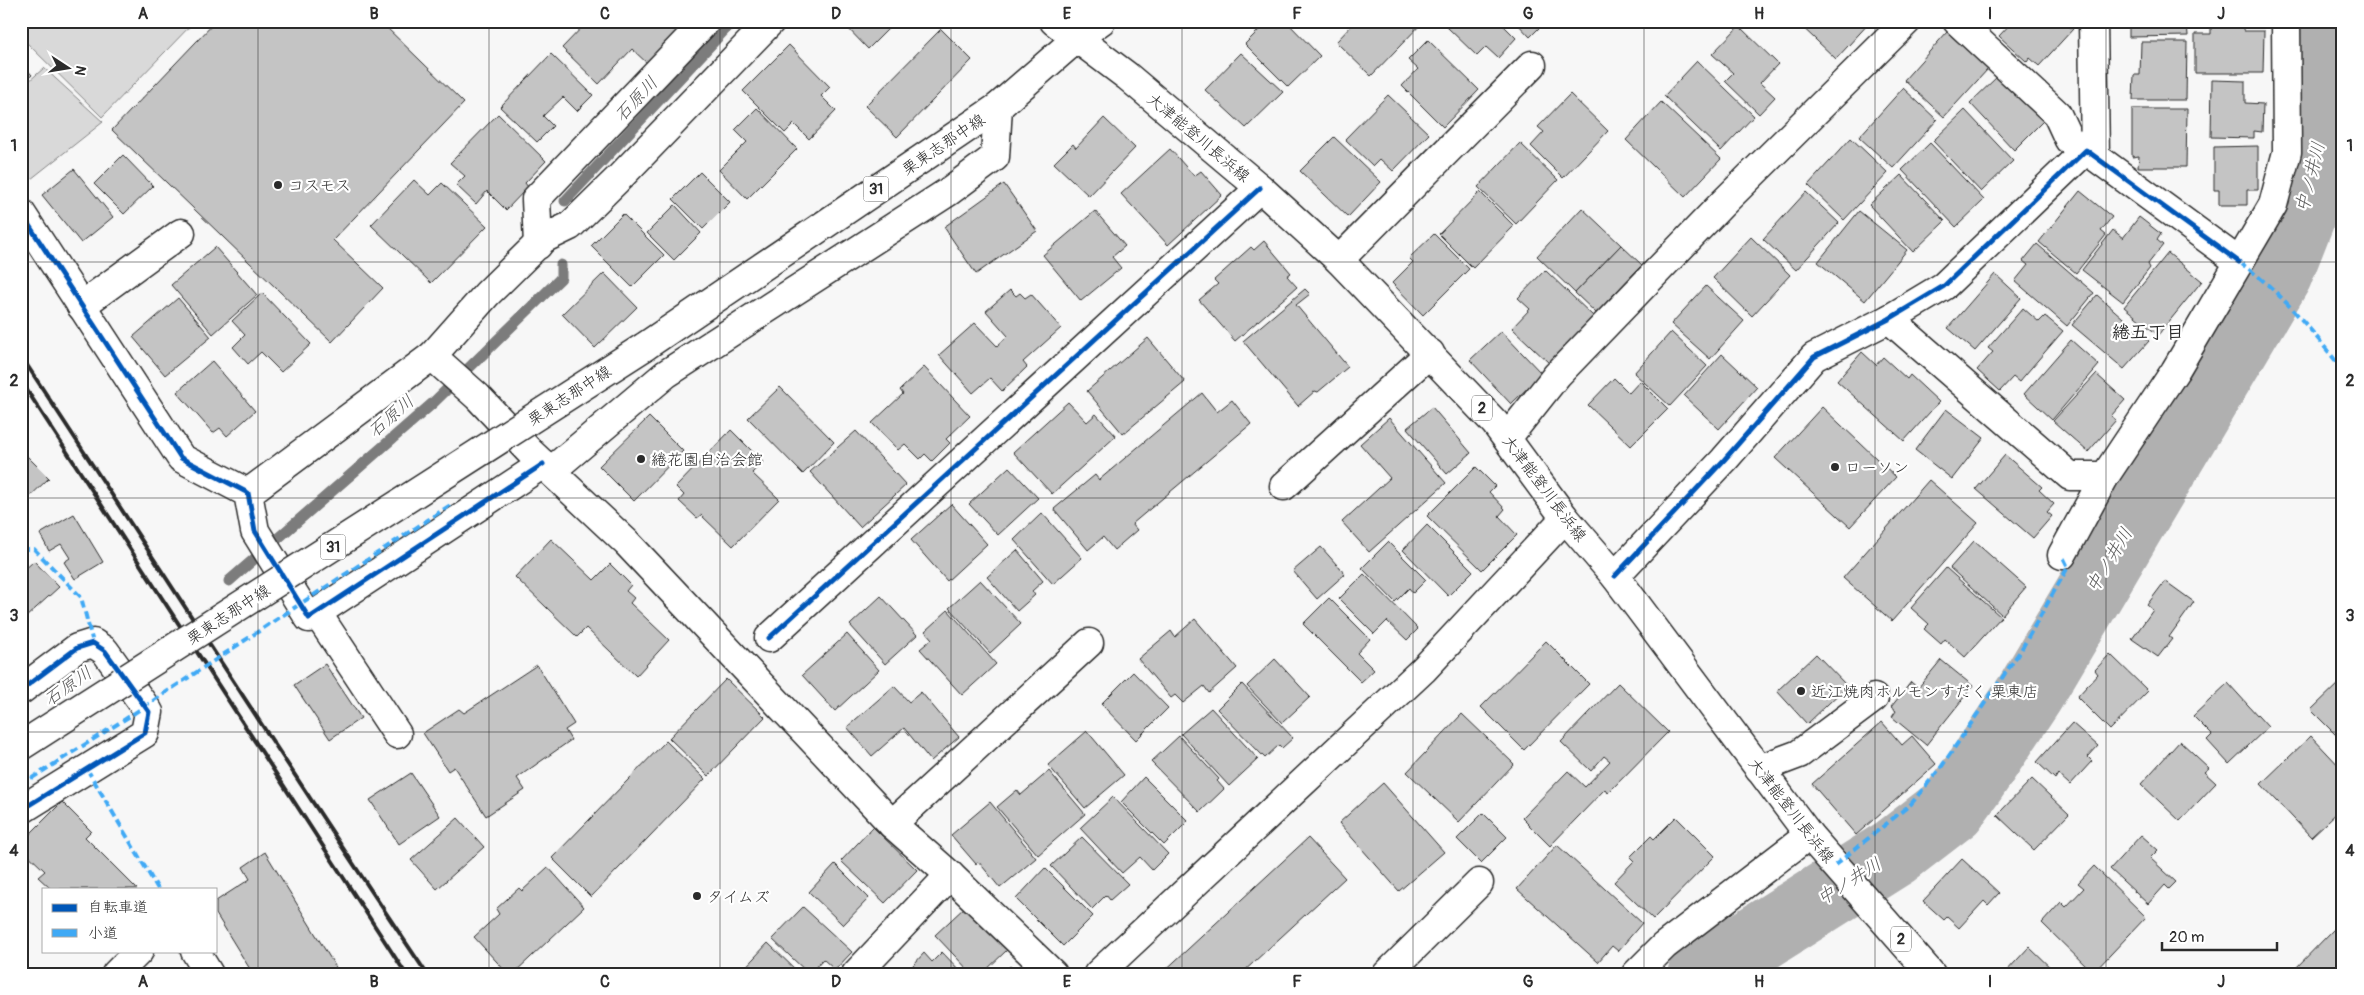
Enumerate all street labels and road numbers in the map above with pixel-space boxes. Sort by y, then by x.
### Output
street label: 大津能登川長浜線 [1143,89,1254,187]
street label: 栗東志那中線 [898,110,989,180]
road number: 31 [864,176,888,202]
street label: 栗東志那中線 [524,361,615,430]
road number: 2 [1472,396,1492,420]
street label: 大津能登川長浜線 [1498,431,1591,546]
road number: 31 [320,534,346,560]
street label: 栗東志那中線 [183,580,274,649]
street label: 大津能登川長浜線 [1744,754,1838,867]
road number: 2 [1891,926,1911,952]

